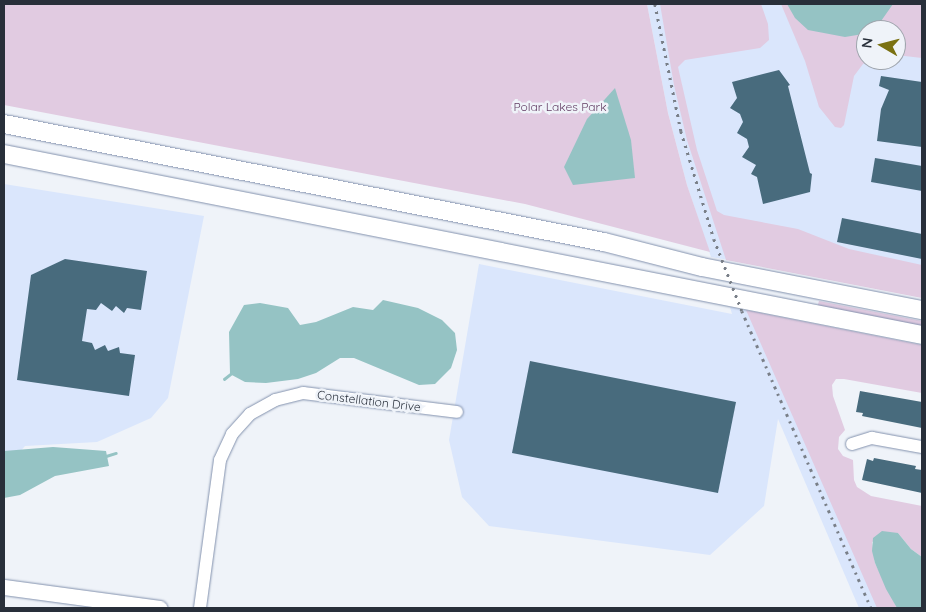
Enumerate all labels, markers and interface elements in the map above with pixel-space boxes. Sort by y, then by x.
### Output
north arrow [856,20,906,70]
text: N [858,37,877,49]
park label: Polar Lakes Park [513,100,607,114]
street label: Constellation Drive [316,388,422,414]

